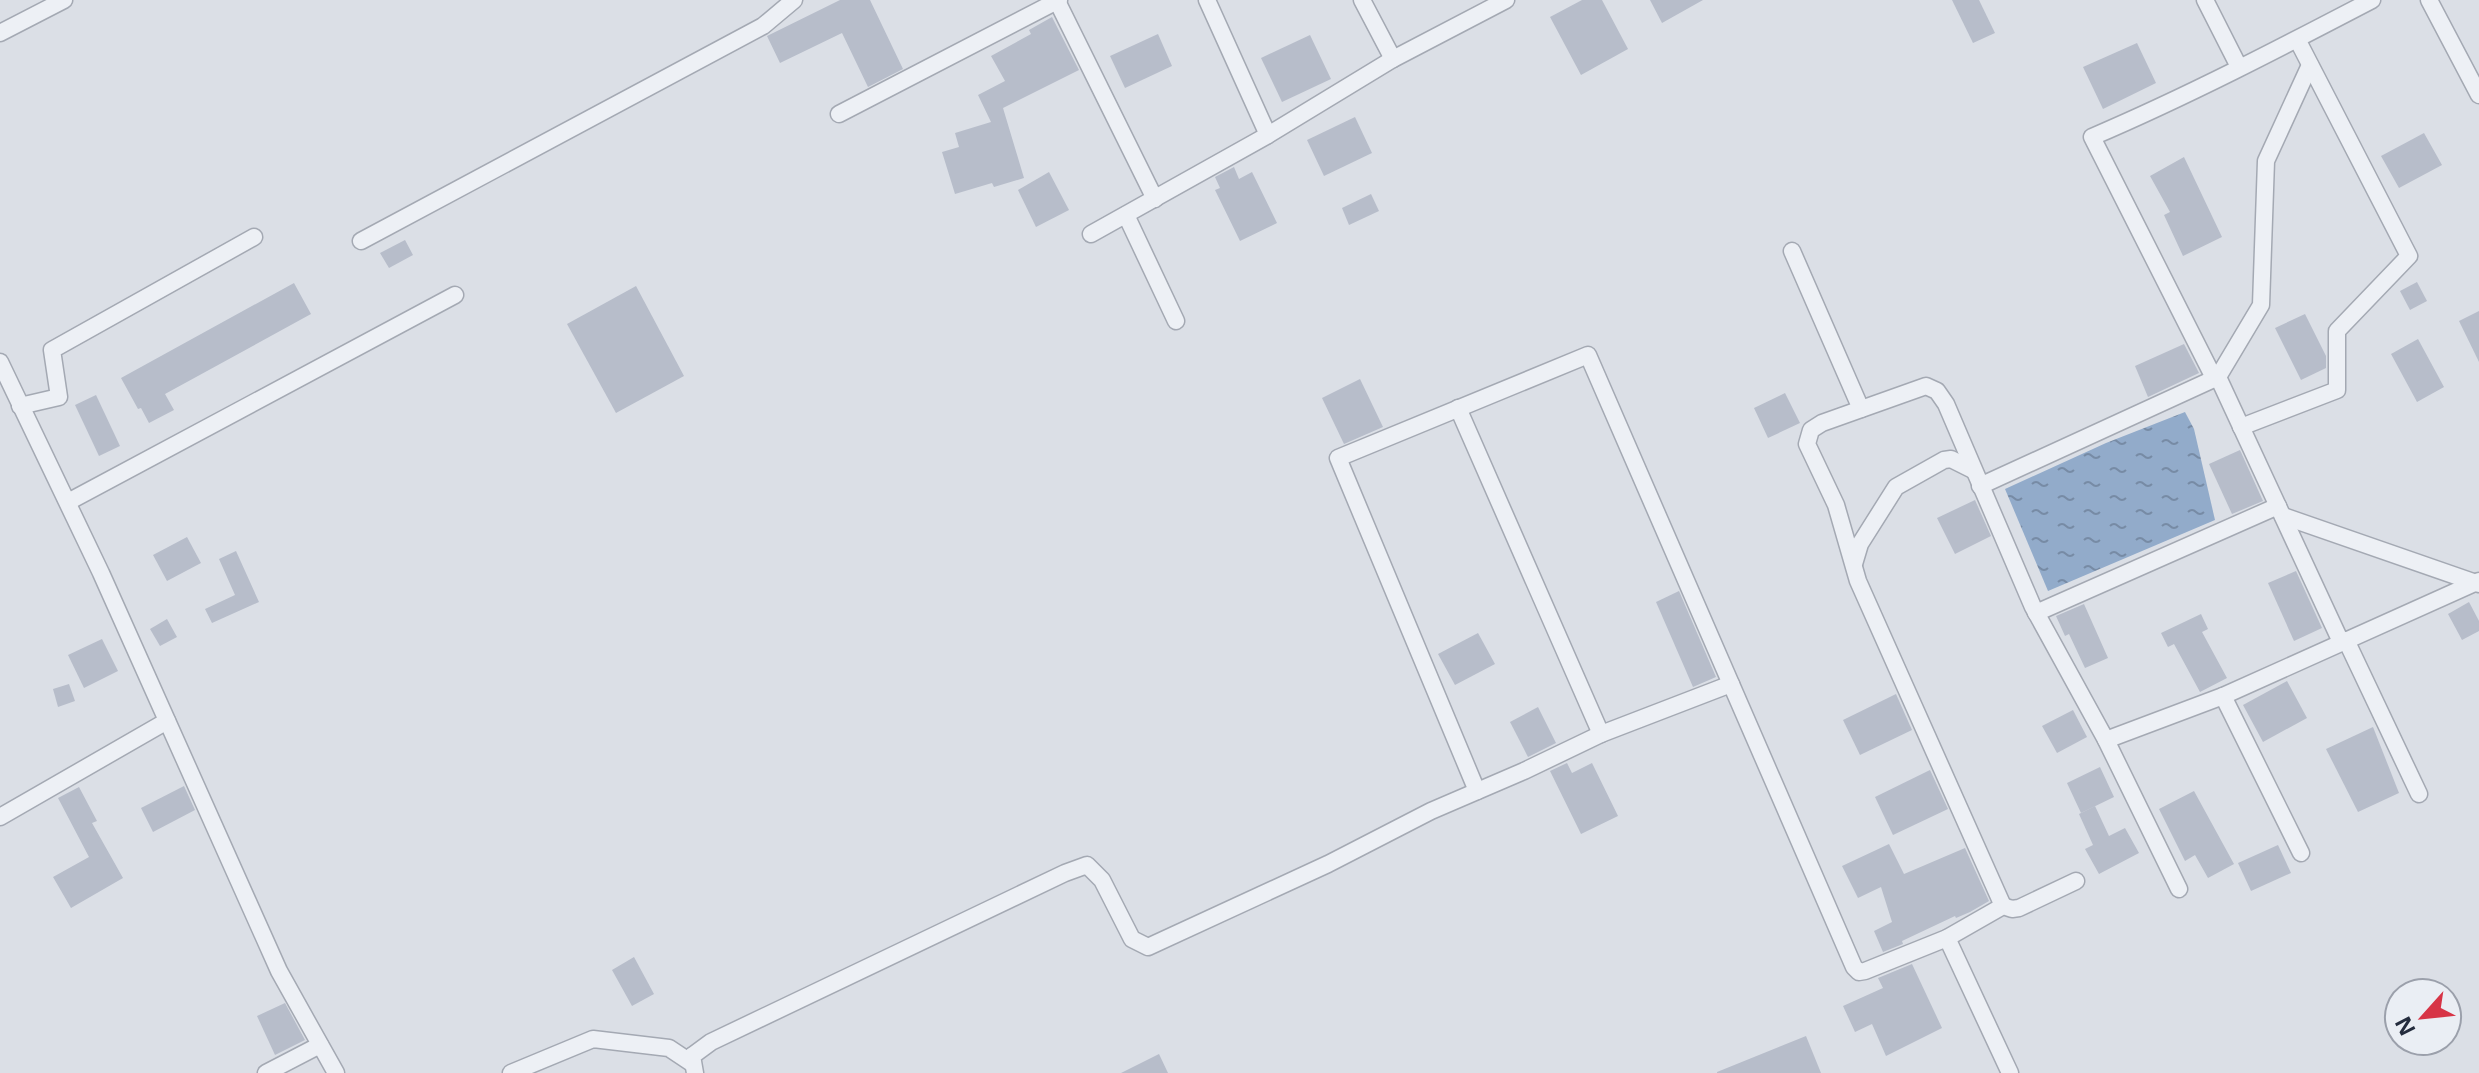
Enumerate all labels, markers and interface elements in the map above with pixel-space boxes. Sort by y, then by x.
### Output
north arrow [2383,977,2463,1057]
text: N [2387,1012,2422,1041]

